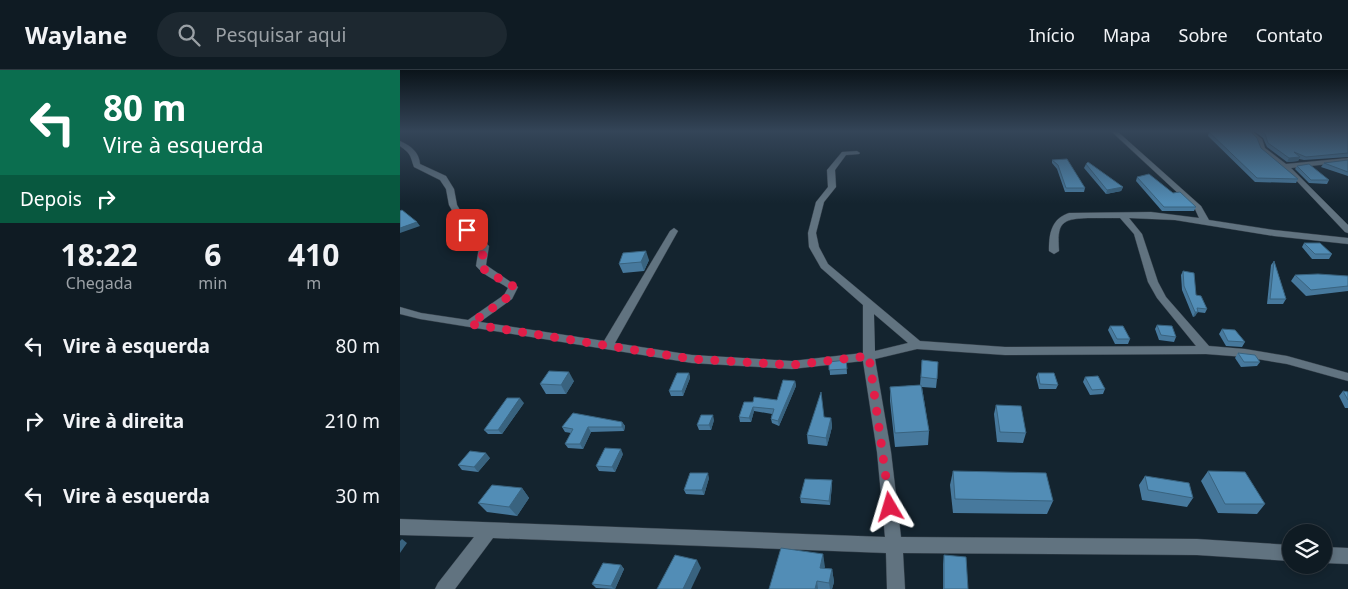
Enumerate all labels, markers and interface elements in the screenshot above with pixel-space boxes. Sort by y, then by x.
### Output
search box [157,12,507,57]
text: Waylane [25,18,127,51]
icon: search [175,21,203,49]
text: Pesquisar aqui [215,22,346,48]
text: Início [1029,23,1075,47]
text: Mapa [1103,23,1151,47]
text: Sobre [1179,23,1228,47]
text: Contato [1256,23,1323,47]
text: 80 m [103,84,186,131]
icon: left [20,90,85,155]
text: Vire à esquerda [103,129,264,159]
icon: right [92,185,120,213]
text: Depois [20,186,82,212]
pin [446,209,488,251]
icon: arrive [453,216,481,244]
text: 18:22 [61,234,138,275]
text: 6 [204,234,221,275]
text: 410 [288,234,339,275]
text: Chegada [66,272,132,294]
text: min [198,272,227,294]
text: m [306,272,321,294]
icon: left [20,332,48,360]
text: Vire à esquerda [63,333,210,359]
text: 80 m [336,333,380,359]
icon: right [20,407,48,435]
text: Vire à direita [63,408,184,434]
text: 210 m [325,408,380,434]
position arrow [863,480,915,532]
icon: left [20,482,48,510]
text: Vire à esquerda [63,483,210,509]
text: 30 m [336,483,380,509]
map controls [1282,524,1332,574]
button: layers [1282,524,1332,574]

